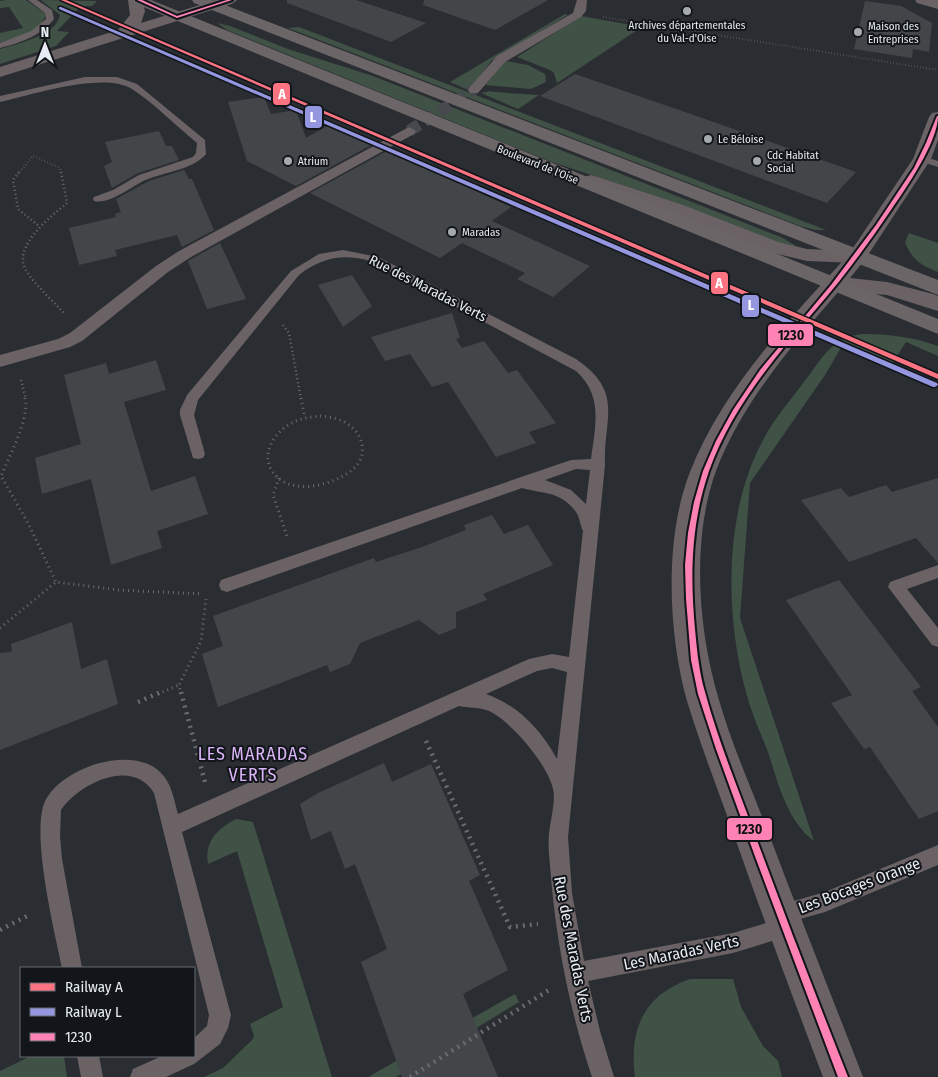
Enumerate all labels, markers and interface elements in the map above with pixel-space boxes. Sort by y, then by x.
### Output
marker: Archives départementales du Val-d'Oise [681,5,693,17]
place label: Archives départementales du Val-d'Oise [629,19,746,45]
north arrow [20,20,70,70]
place label: Maison des Entreprises [868,20,919,46]
text: N [41,24,49,41]
marker: Maison des Entreprises [852,26,864,38]
line badge: A [272,82,291,106]
text: A [277,86,286,103]
line badge: L [304,105,323,129]
text: L [310,109,317,126]
marker: Le Béloise [702,133,714,145]
place label: Le Béloise [718,133,764,146]
street label: Boulevard de l'Oise [495,142,580,187]
place label: Cdc Habitat Social [767,149,819,175]
marker: Atrium [282,155,294,167]
place label: Atrium [298,155,328,168]
marker: Cdc Habitat Social [751,155,763,167]
marker: Maradas [446,226,458,238]
place label: Maradas [462,226,500,239]
street label: Rue des Maradas Verts [366,251,489,325]
line badge: A [710,271,729,295]
text: A [714,275,723,292]
line badge: L [741,294,760,318]
text: L [748,297,755,314]
line badge: 1230 [767,323,814,347]
text: 1230 [778,327,805,344]
district label: LES MARADAS VERTS [198,743,308,786]
line badge: 1230 [726,817,773,841]
text: 1230 [736,821,763,838]
street label: Les Bocages Orange [796,853,923,917]
street label: Rue des Maradas Verts [550,875,597,1024]
street label: Les Maradas Verts [622,931,741,974]
legend [20,967,195,1057]
text: Railway A [65,978,123,996]
text: Railway L [65,1003,122,1021]
text: 1230 [65,1028,92,1046]

